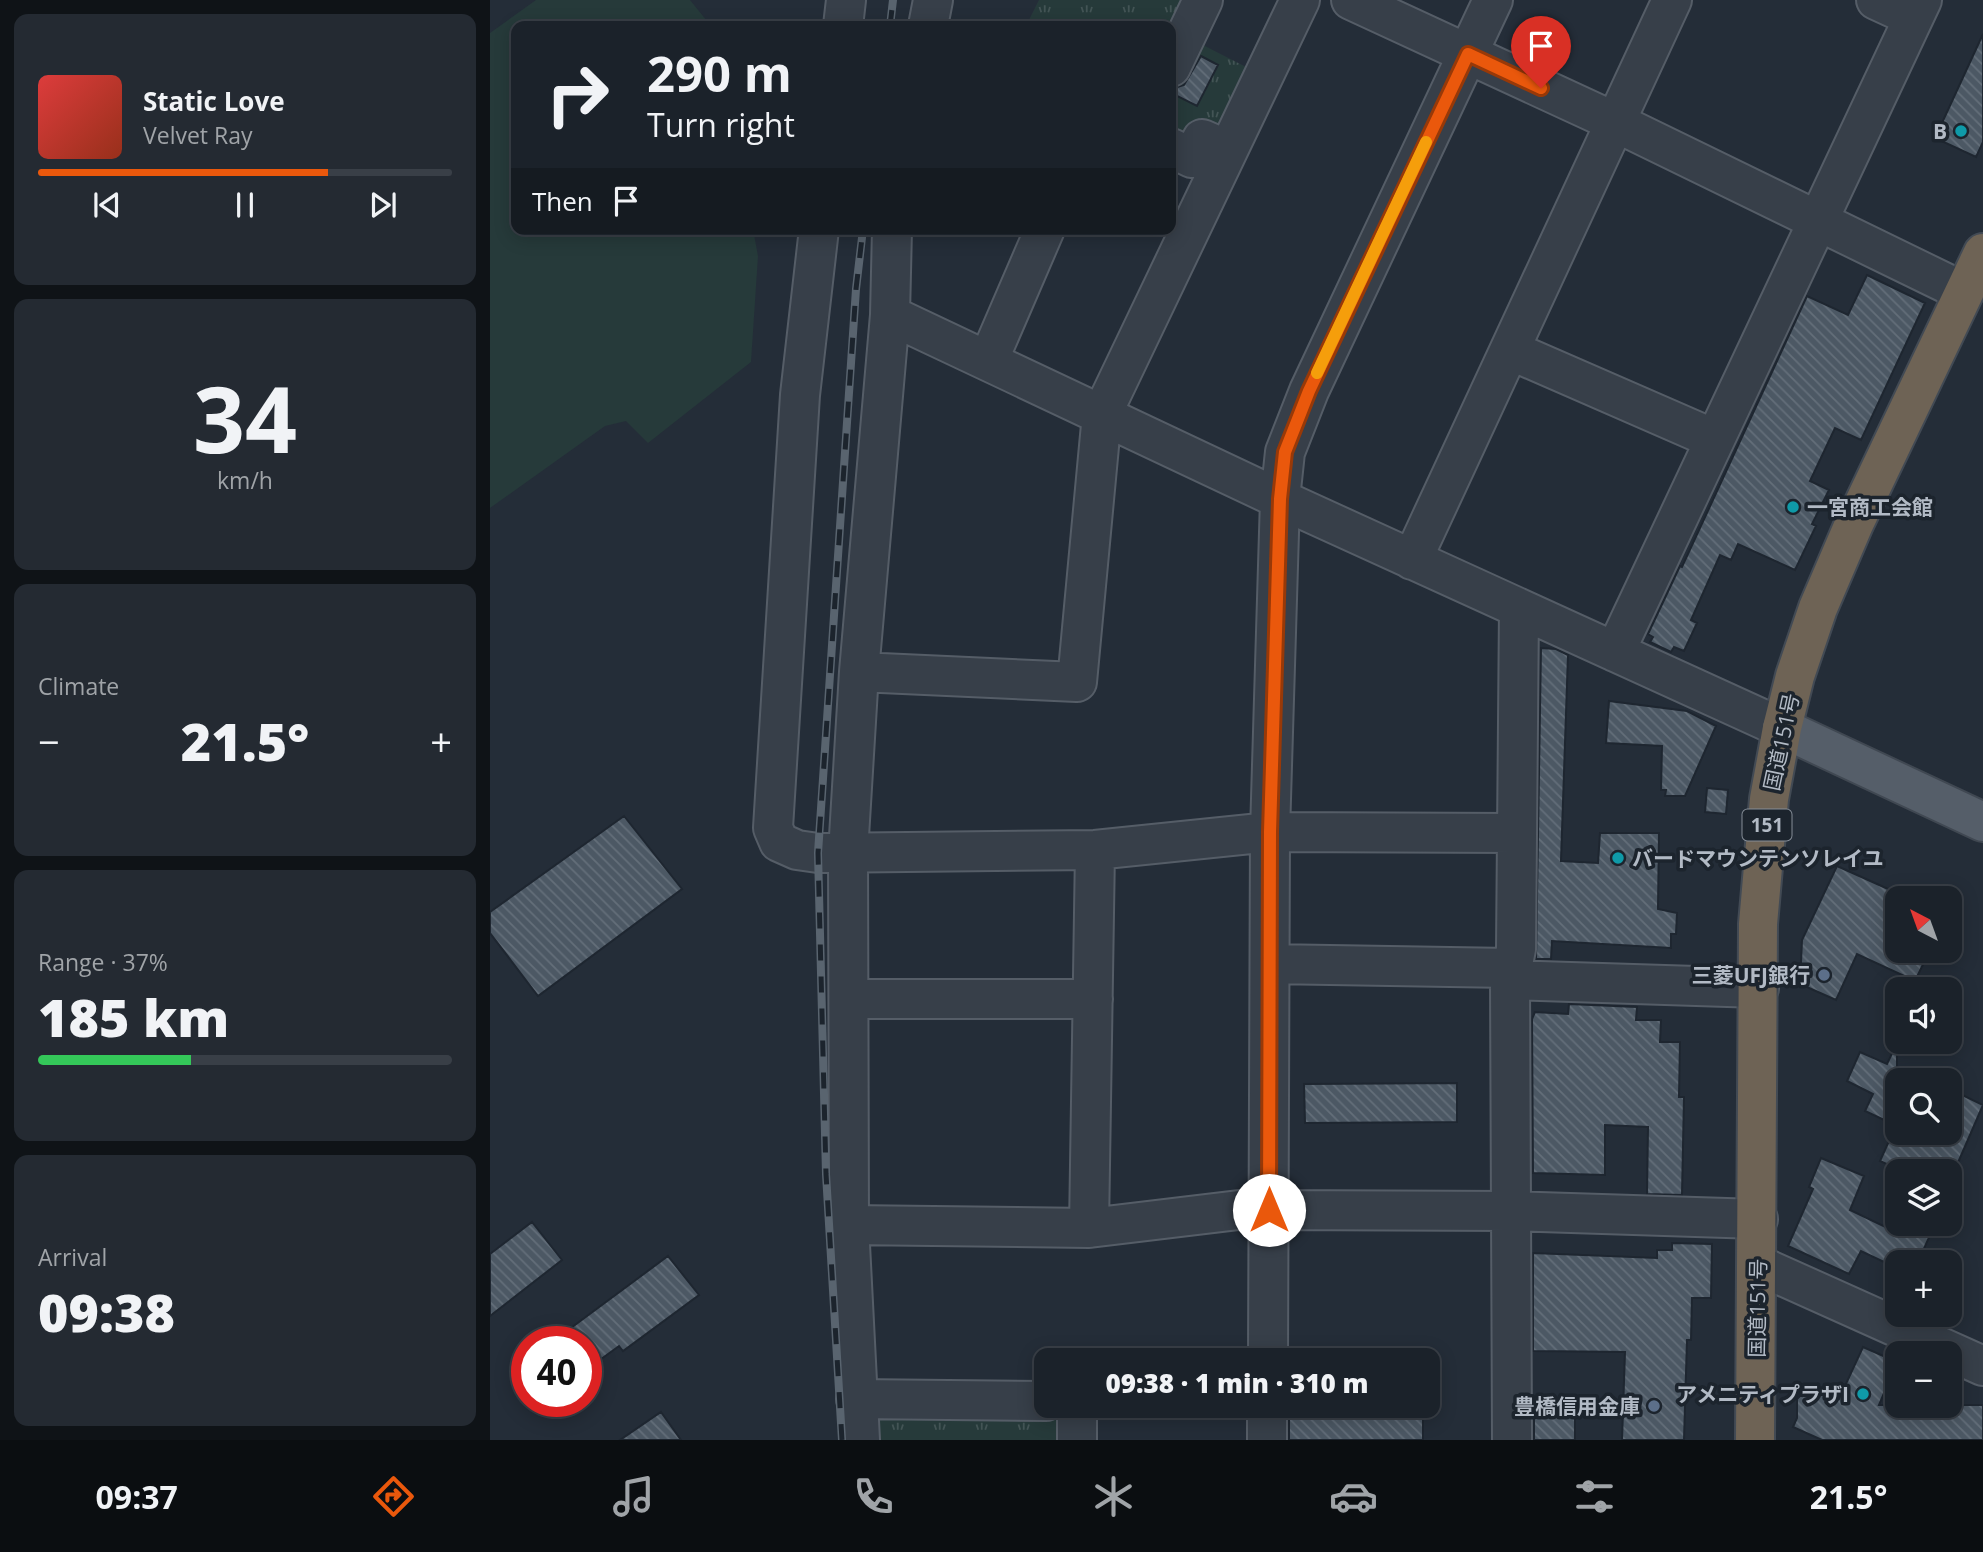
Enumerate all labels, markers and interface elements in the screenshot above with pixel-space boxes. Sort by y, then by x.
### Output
pin [1511,16,1571,88]
icon: arrive [1522,27,1560,65]
text: 290 m [647,40,792,106]
icon: right [532,49,623,140]
text: Static Love [143,83,285,119]
text: Turn right [647,103,795,146]
place label: B [1933,117,1947,145]
text: Velvet Ray [143,119,253,151]
marker: B [1953,123,1969,139]
icon: arrive [607,182,645,220]
text: Then [532,183,593,219]
icon: previous [88,186,126,224]
icon: pause [226,186,264,224]
icon: next [364,186,402,224]
text: 34 [193,356,297,480]
text: km/h [217,464,273,496]
place label: 一宮商工会館 [1807,493,1933,521]
marker: 一宮商工会館 [1785,499,1801,515]
text: Climate [38,670,119,702]
street label: 国道151号 [1757,691,1805,793]
text: 21.5° [181,705,309,776]
text: − [38,715,60,767]
text: + [430,715,452,767]
road number: 151 [1742,810,1792,840]
place label: バードマウンテンソレイユ [1632,844,1884,872]
marker: バードマウンテンソレイユ [1610,850,1626,866]
north arrow [1885,886,1962,962]
map controls [1885,886,1962,1418]
text: Range · 37% [38,946,168,978]
place label: 三菱UFJ銀行 [1692,961,1810,989]
marker: 三菱UFJ銀行 [1816,967,1832,983]
button: sound [1885,977,1962,1054]
text: 185 km [38,981,229,1052]
button: search [1885,1068,1962,1145]
button: layers [1885,1159,1962,1236]
position arrow [1232,1173,1306,1247]
text: Arrival [38,1241,107,1273]
button: + [1885,1250,1962,1327]
street label: 国道151号 [1742,1258,1772,1358]
text: 09:38 [38,1276,175,1347]
speed limit sign: 40 [511,1326,602,1417]
button: − [1885,1341,1962,1418]
text: 09:38 · 1 min · 310 m [1106,1365,1368,1401]
place label: アメニティプラザI [1676,1380,1849,1408]
marker: アメニティプラザI [1855,1386,1871,1402]
place label: 豊橋信用金庫 [1514,1392,1640,1420]
marker: 豊橋信用金庫 [1646,1398,1662,1414]
icon: directions [369,1472,418,1521]
icon: music [609,1472,658,1521]
icon: phone [849,1472,898,1521]
icon: climate [1089,1472,1138,1521]
icon: car [1329,1472,1378,1521]
icon: filters [1570,1472,1619,1521]
text: 09:37 [96,1475,178,1518]
text: 21.5° [1810,1475,1887,1518]

